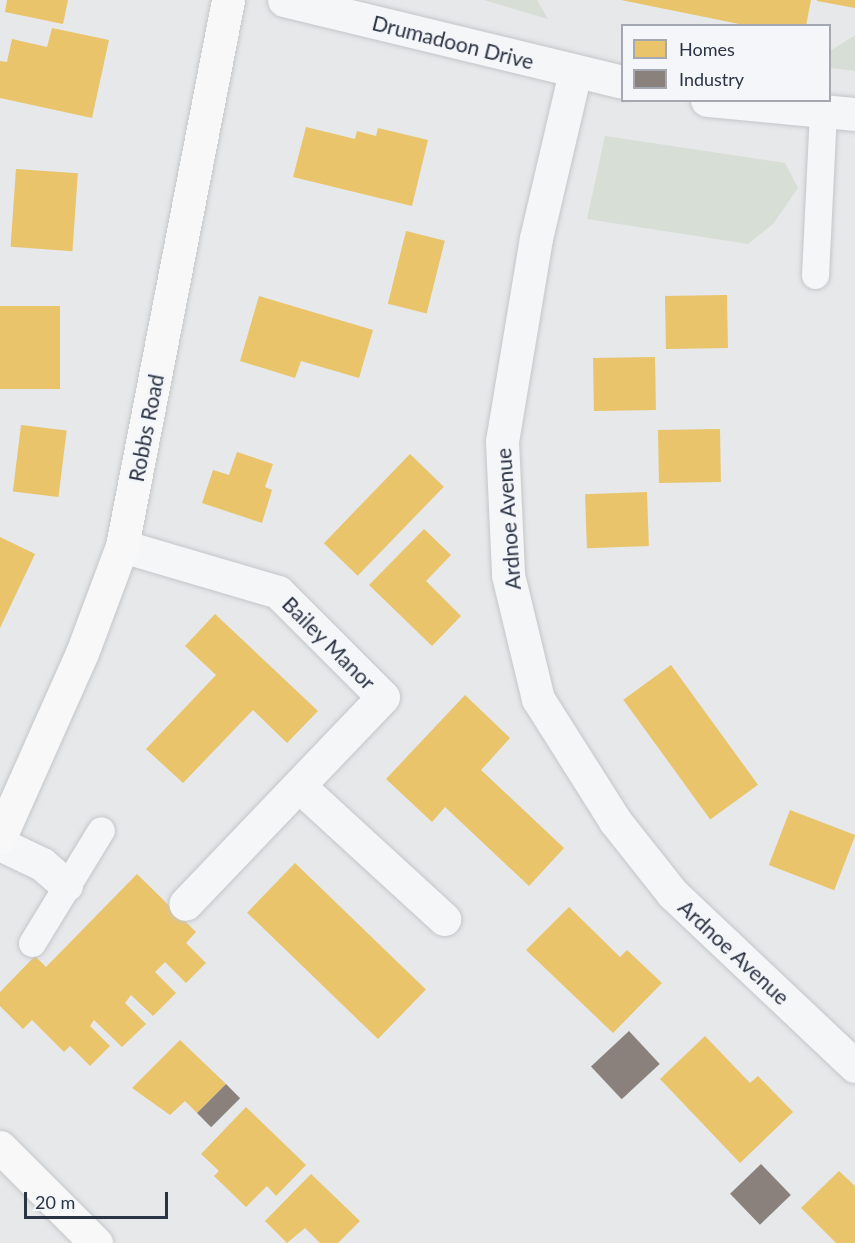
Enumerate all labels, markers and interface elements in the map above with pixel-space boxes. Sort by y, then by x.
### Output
street label: Drumadoon Drive [370,10,536,74]
legend [621,24,831,102]
text: Homes [679,38,735,60]
text: Industry [679,68,744,90]
street label: Robbs Road [123,372,169,484]
street label: Ardnoe Avenue [490,447,526,591]
street label: Bailey Manor [277,591,381,695]
street label: Ardnoe Avenue [673,894,795,1010]
scale bar [27,1180,171,1218]
text: 20 m [35,1191,75,1213]

